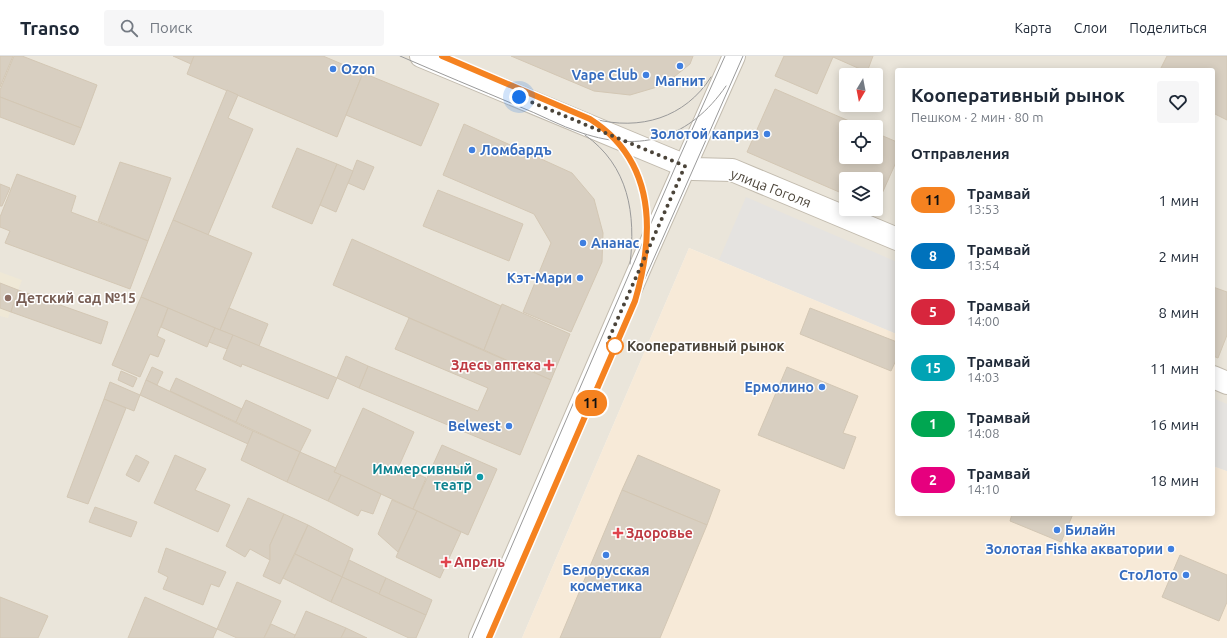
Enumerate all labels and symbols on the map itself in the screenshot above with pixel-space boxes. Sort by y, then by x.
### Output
place label: Ozon [341,61,375,77]
marker: Магнит [675,61,685,71]
marker: Ozon [328,64,338,74]
place label: Vape Club [572,67,638,83]
north arrow [839,68,883,112]
marker: Vape Club [641,70,651,80]
place label: Магнит [655,73,705,89]
your location [509,87,529,107]
place label: Золотой каприз [650,126,759,142]
marker: Золотой каприз [762,129,772,139]
place label: Ломбардъ [480,142,552,158]
marker: Ломбардъ [467,145,477,155]
street label: улица Гоголя [729,165,813,211]
place label: Ананас [591,235,640,251]
marker: Ананас [578,238,588,248]
place label: Кэт-Мари [507,270,572,286]
marker: Кэт-Мари [575,273,585,283]
place label: Детский сад №15 [16,290,136,306]
marker: Детский сад №15 [3,293,13,303]
marker: Кооперативный рынок [606,337,624,355]
place label: Кооперативный рынок [627,338,785,354]
place label: Здесь аптека [451,357,541,373]
marker: Здесь аптека [544,360,554,370]
place label: Ермолино [744,379,814,395]
marker: Ермолино [817,382,827,392]
line badge: 11 [573,390,609,416]
place label: Belwest [448,418,501,434]
marker: Belwest [504,421,514,431]
place label: Иммерсивный театр [372,461,472,493]
marker: Иммерсивный театр [475,472,485,482]
place label: Билайн [1065,522,1116,538]
place label: Здоровье [626,525,693,541]
marker: Билайн [1052,525,1062,535]
marker: Здоровье [613,528,623,538]
place label: Золотая Fishka акватории [986,541,1163,557]
marker: Золотая Fishka акватории [1166,544,1176,554]
marker: Белорусская косметика [601,550,611,560]
place label: Апрель [454,554,505,570]
marker: Апрель [441,557,451,567]
place label: Белорусская косметика [562,562,650,594]
place label: СтоЛото [1119,567,1178,583]
marker: СтоЛото [1181,570,1191,580]

